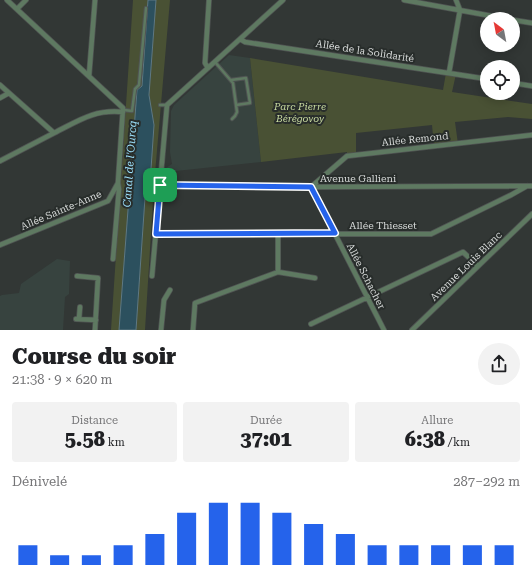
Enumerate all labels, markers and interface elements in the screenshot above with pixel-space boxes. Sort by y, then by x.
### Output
north arrow [480,12,520,52]
map controls [480,12,520,100]
street label: Allée de la Solidarité [315,38,415,64]
button: locate [480,60,520,100]
park label: Parc Pierre Bérégovoy [273,101,326,124]
water label: Canal de l'Ourcq [120,120,140,208]
street label: Allée Remond [381,130,450,148]
pin [143,168,177,202]
street label: Avenue Gallieni [320,173,396,184]
icon: arrive [149,174,171,196]
street label: Allée Sainte-Anne [19,188,104,232]
street label: Allée Thiesset [349,220,417,231]
street label: Avenue Louis Blanc [428,229,504,303]
street label: Allée Schacher [345,241,387,311]
button: share [478,343,520,385]
text: Course du soir [12,344,176,369]
text: 21:38 · 9 × 620 m [12,372,112,387]
text: Distance [71,414,118,427]
text: Durée [250,414,282,427]
text: Allure [421,414,453,427]
text: 5.58 [65,427,105,451]
text: 37:01 [240,427,292,451]
text: 6:38 [405,427,445,451]
text: km [105,436,125,449]
text: /km [445,436,470,449]
text: Dénivelé [12,474,67,489]
text: 287–292 m [453,474,520,489]

